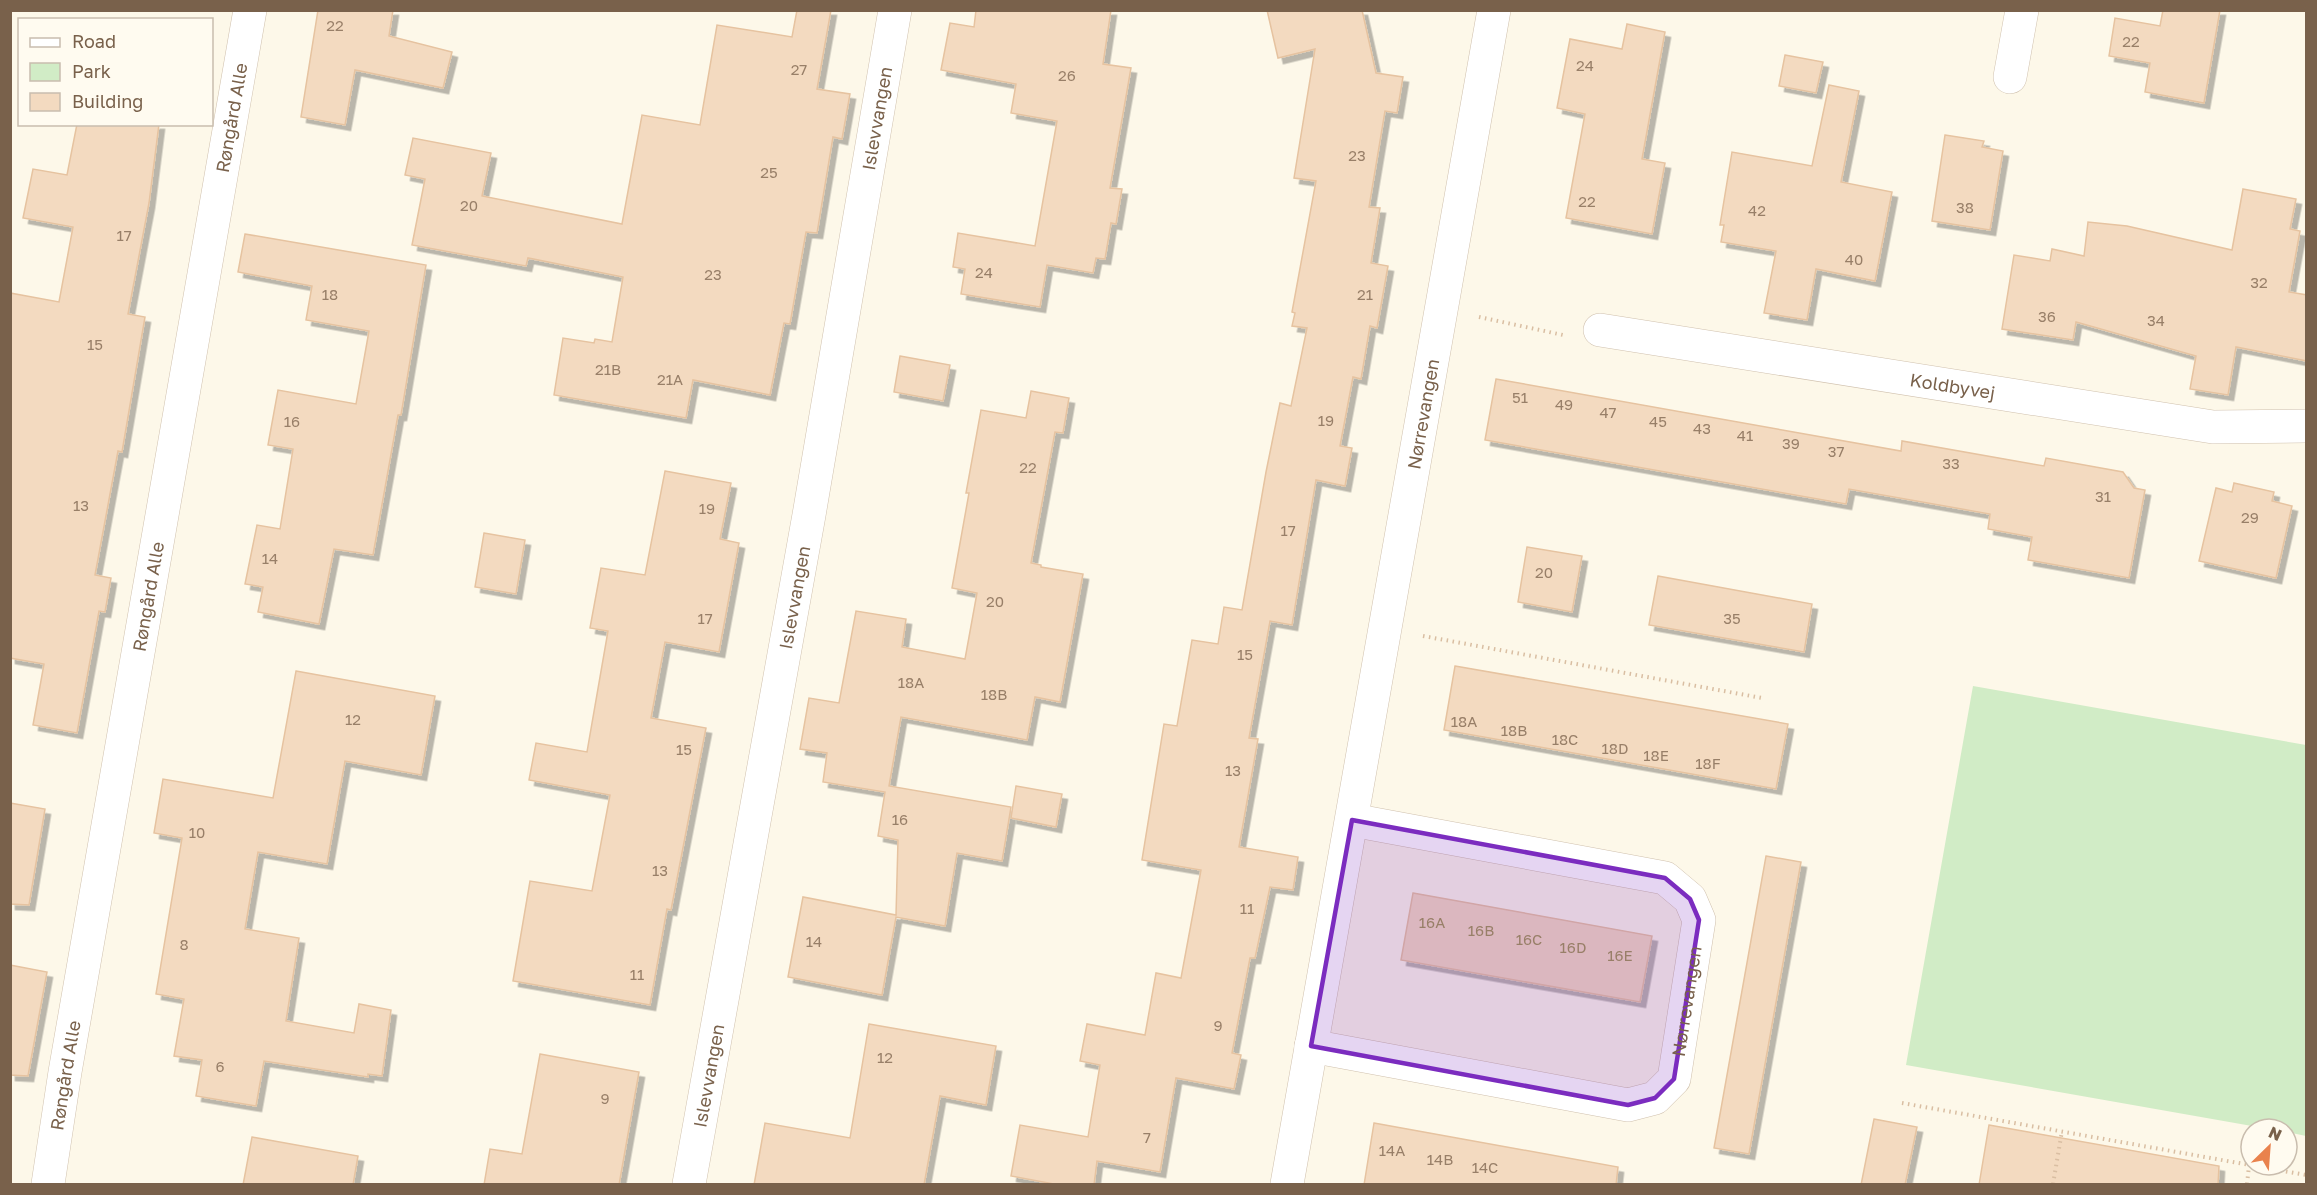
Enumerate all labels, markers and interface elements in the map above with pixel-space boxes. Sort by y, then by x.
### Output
house number: 22 [326,16,344,34]
legend [18,18,213,126]
text: Road [72,30,116,52]
house number: 22 [2122,32,2140,50]
house number: 24 [1576,56,1594,74]
text: Park [72,60,111,82]
house number: 27 [791,60,807,78]
street label: Røngård Alle [211,61,252,174]
street label: Islevvangen [857,65,896,172]
house number: 26 [1058,66,1076,84]
text: Building [72,90,143,112]
house number: 23 [1348,146,1366,164]
house number: 25 [760,163,778,181]
house number: 22 [1578,192,1596,210]
house number: 20 [460,196,478,214]
house number: 38 [1956,198,1974,216]
house number: 42 [1748,201,1766,219]
house number: 17 [116,226,132,244]
house number: 40 [1845,250,1863,268]
house number: 24 [975,263,993,281]
house number: 23 [704,265,722,283]
house number: 32 [2250,273,2268,291]
house number: 18 [322,285,338,303]
house number: 21 [1357,285,1373,303]
house number: 36 [2038,307,2056,325]
house number: 34 [2147,311,2165,329]
house number: 15 [87,335,103,353]
street label: Nørrevangen [1402,357,1443,471]
house number: 21B [595,360,621,378]
street label: Koldbyvej [1908,368,1997,403]
house number: 21A [657,370,683,388]
house number: 51 [1512,388,1528,406]
house number: 49 [1555,395,1573,413]
house number: 47 [1599,403,1617,421]
house number: 19 [1318,411,1334,429]
house number: 16 [284,412,300,430]
house number: 45 [1649,412,1667,430]
house number: 43 [1693,419,1711,437]
house number: 41 [1737,426,1753,444]
house number: 39 [1782,434,1800,452]
house number: 37 [1828,442,1844,460]
house number: 33 [1942,454,1960,472]
house number: 22 [1019,458,1037,476]
house number: 31 [2095,487,2111,505]
house number: 13 [73,496,89,514]
house number: 19 [699,499,715,517]
house number: 29 [2241,508,2259,526]
house number: 17 [1280,521,1296,539]
street label: Røngård Alle [127,540,168,653]
street label: Islevvangen [774,544,814,651]
house number: 14 [262,549,278,567]
house number: 20 [1535,563,1553,581]
house number: 20 [986,592,1004,610]
house number: 17 [697,609,713,627]
house number: 35 [1723,609,1741,627]
house number: 15 [1237,645,1253,663]
house number: 18A [898,673,924,691]
house number: 18B [981,685,1007,703]
house number: 12 [345,710,361,728]
house number: 18A [1451,712,1477,730]
house number: 18B [1501,721,1527,739]
house number: 18C [1552,730,1578,748]
house number: 18D [1602,739,1628,757]
house number: 15 [676,740,692,758]
house number: 18E [1643,746,1669,764]
house number: 18F [1695,754,1721,772]
house number: 13 [1225,761,1241,779]
house number: 16 [892,810,908,828]
house number: 10 [189,823,205,841]
house number: 13 [652,861,668,879]
house number: 11 [1240,899,1254,917]
house number: 16A [1419,913,1445,931]
house number: 16B [1468,921,1494,939]
house number: 16C [1516,930,1542,948]
house number: 14 [806,932,822,950]
house number: 8 [179,935,189,953]
house number: 16D [1560,938,1586,956]
street label: Nørrevangen [1667,944,1706,1058]
house number: 16E [1607,946,1633,964]
house number: 11 [630,965,644,983]
house number: 9 [1213,1016,1223,1034]
street label: Røngård Alle [45,1019,85,1132]
street label: Islevvangen [688,1022,729,1129]
house number: 12 [877,1048,893,1066]
house number: 6 [215,1057,225,1075]
house number: 9 [600,1089,610,1107]
north arrow [2239,1117,2299,1177]
text: N [2266,1122,2285,1145]
house number: 7 [1143,1128,1151,1146]
house number: 14A [1379,1141,1405,1159]
house number: 14B [1427,1150,1453,1168]
house number: 14C [1472,1158,1498,1176]

